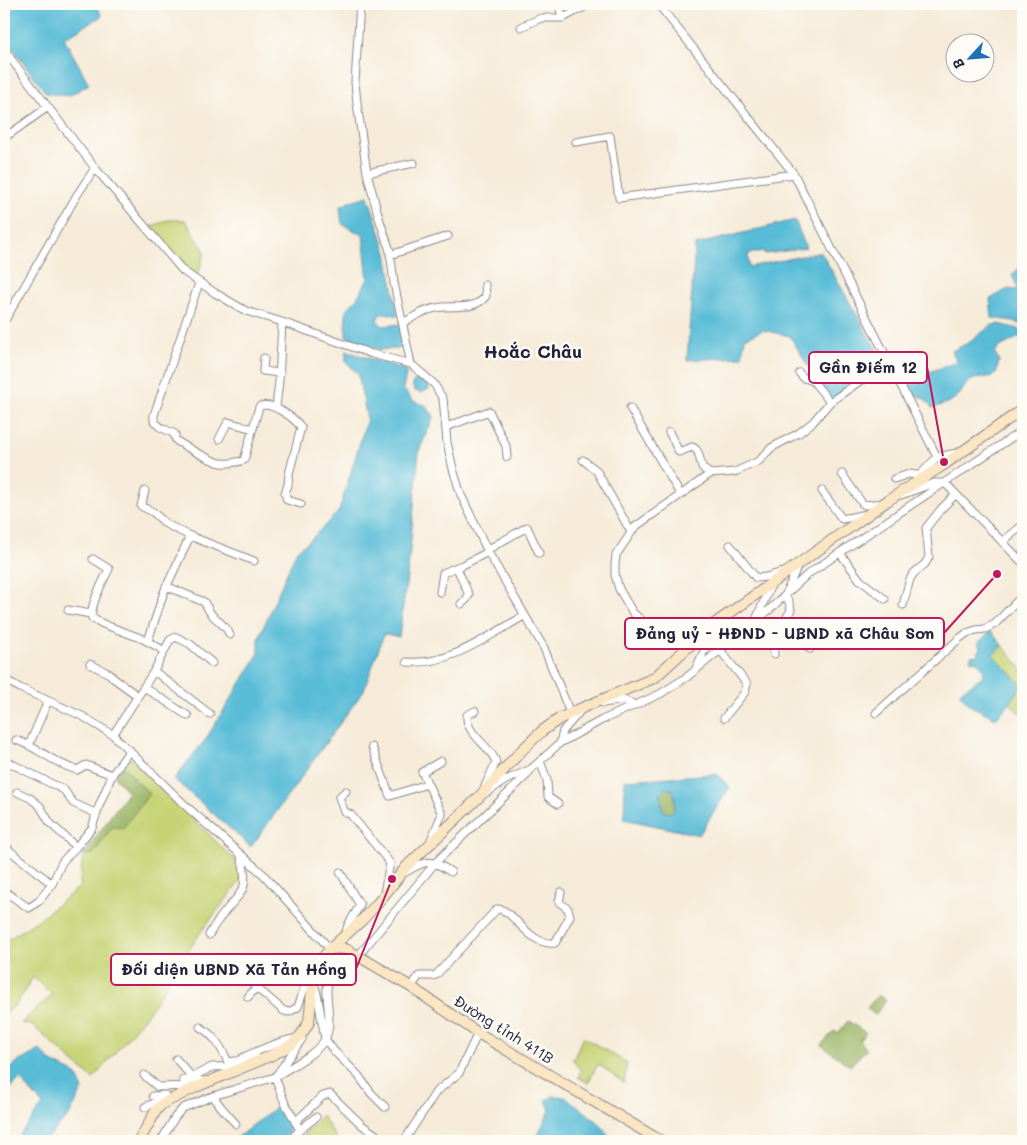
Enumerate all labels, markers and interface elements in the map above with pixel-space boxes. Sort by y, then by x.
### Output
north arrow [944,32,994,82]
text: B [947,56,968,72]
district label: Hoắc Châu [484,339,582,363]
callout: Gần Điếm 12 [809,352,927,383]
text: Gần Điếm 12 [819,356,917,377]
callout: Đảng uỷ - HĐND - UBND xã Châu Sơn [625,618,944,649]
text: Đảng uỷ - HĐND - UBND xã Châu Sơn [636,622,934,643]
callout: Đối diện UBND Xã Tản Hồng [111,954,356,985]
text: Đối diện UBND Xã Tản Hồng [121,958,347,979]
street label: Đường tỉnh 411B [450,990,558,1068]

